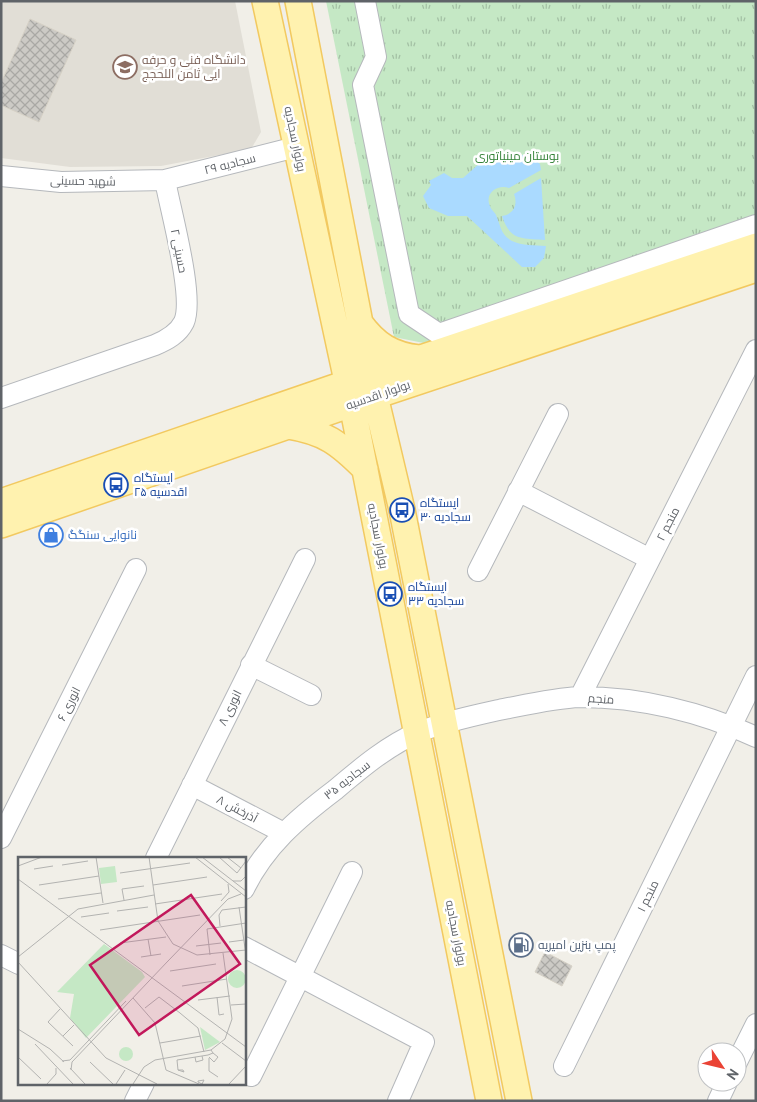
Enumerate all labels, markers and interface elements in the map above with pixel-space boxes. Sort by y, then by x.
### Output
place label: دانشگاه فنی و حرفه ایی ثامن اللحجج [142,52,246,82]
school or university icon: دانشگاه فنی و حرفه ایی ثامن اللحجج [112,54,138,80]
street label: بولوار سجادیه [281,105,310,173]
park label: بوستان مینیاتوری [475,148,559,163]
street label: سجادیه ۲۹ [203,150,257,177]
street label: شهید حسینی [50,172,116,189]
street label: حسینی ۲ [168,228,191,274]
street label: بولوار اقدسیه [344,376,412,413]
place label: ایستگاه اقدسیه ۲۵ [134,470,187,499]
bus stop icon: ایستگاه اقدسیه ۲۵ [103,472,129,498]
place label: ایستگاه سجادیه ۳۰ [420,495,471,524]
bus stop icon: ایستگاه سجادیه ۳۰ [389,497,415,523]
street label: بولوار سجادیه [365,502,392,570]
street label: منجم ۲ [653,504,683,544]
shop icon: نانوایی سنگگ [38,522,64,548]
place label: نانوایی سنگگ [68,527,137,542]
place label: ایستگاه سجادیه ۳۳ [408,579,464,608]
bus stop icon: ایستگاه سجادیه ۳۳ [377,581,403,607]
street label: انوری ۶ [54,684,83,723]
street label: انوری ۸ [214,687,245,728]
street label: منجم [587,690,615,708]
street label: سجادیه ۳۵ [321,757,373,802]
street label: آذرخش ۸ [214,791,261,826]
inset map [18,857,245,1084]
street label: منجم ۱ [634,878,662,914]
street label: بولوار سجادیه [443,899,470,967]
fuel station icon: پمپ بنزین امیریه [508,932,534,958]
place label: پمپ بنزین امیریه [538,937,616,954]
north arrow [697,1042,747,1092]
text: N [723,1066,743,1083]

